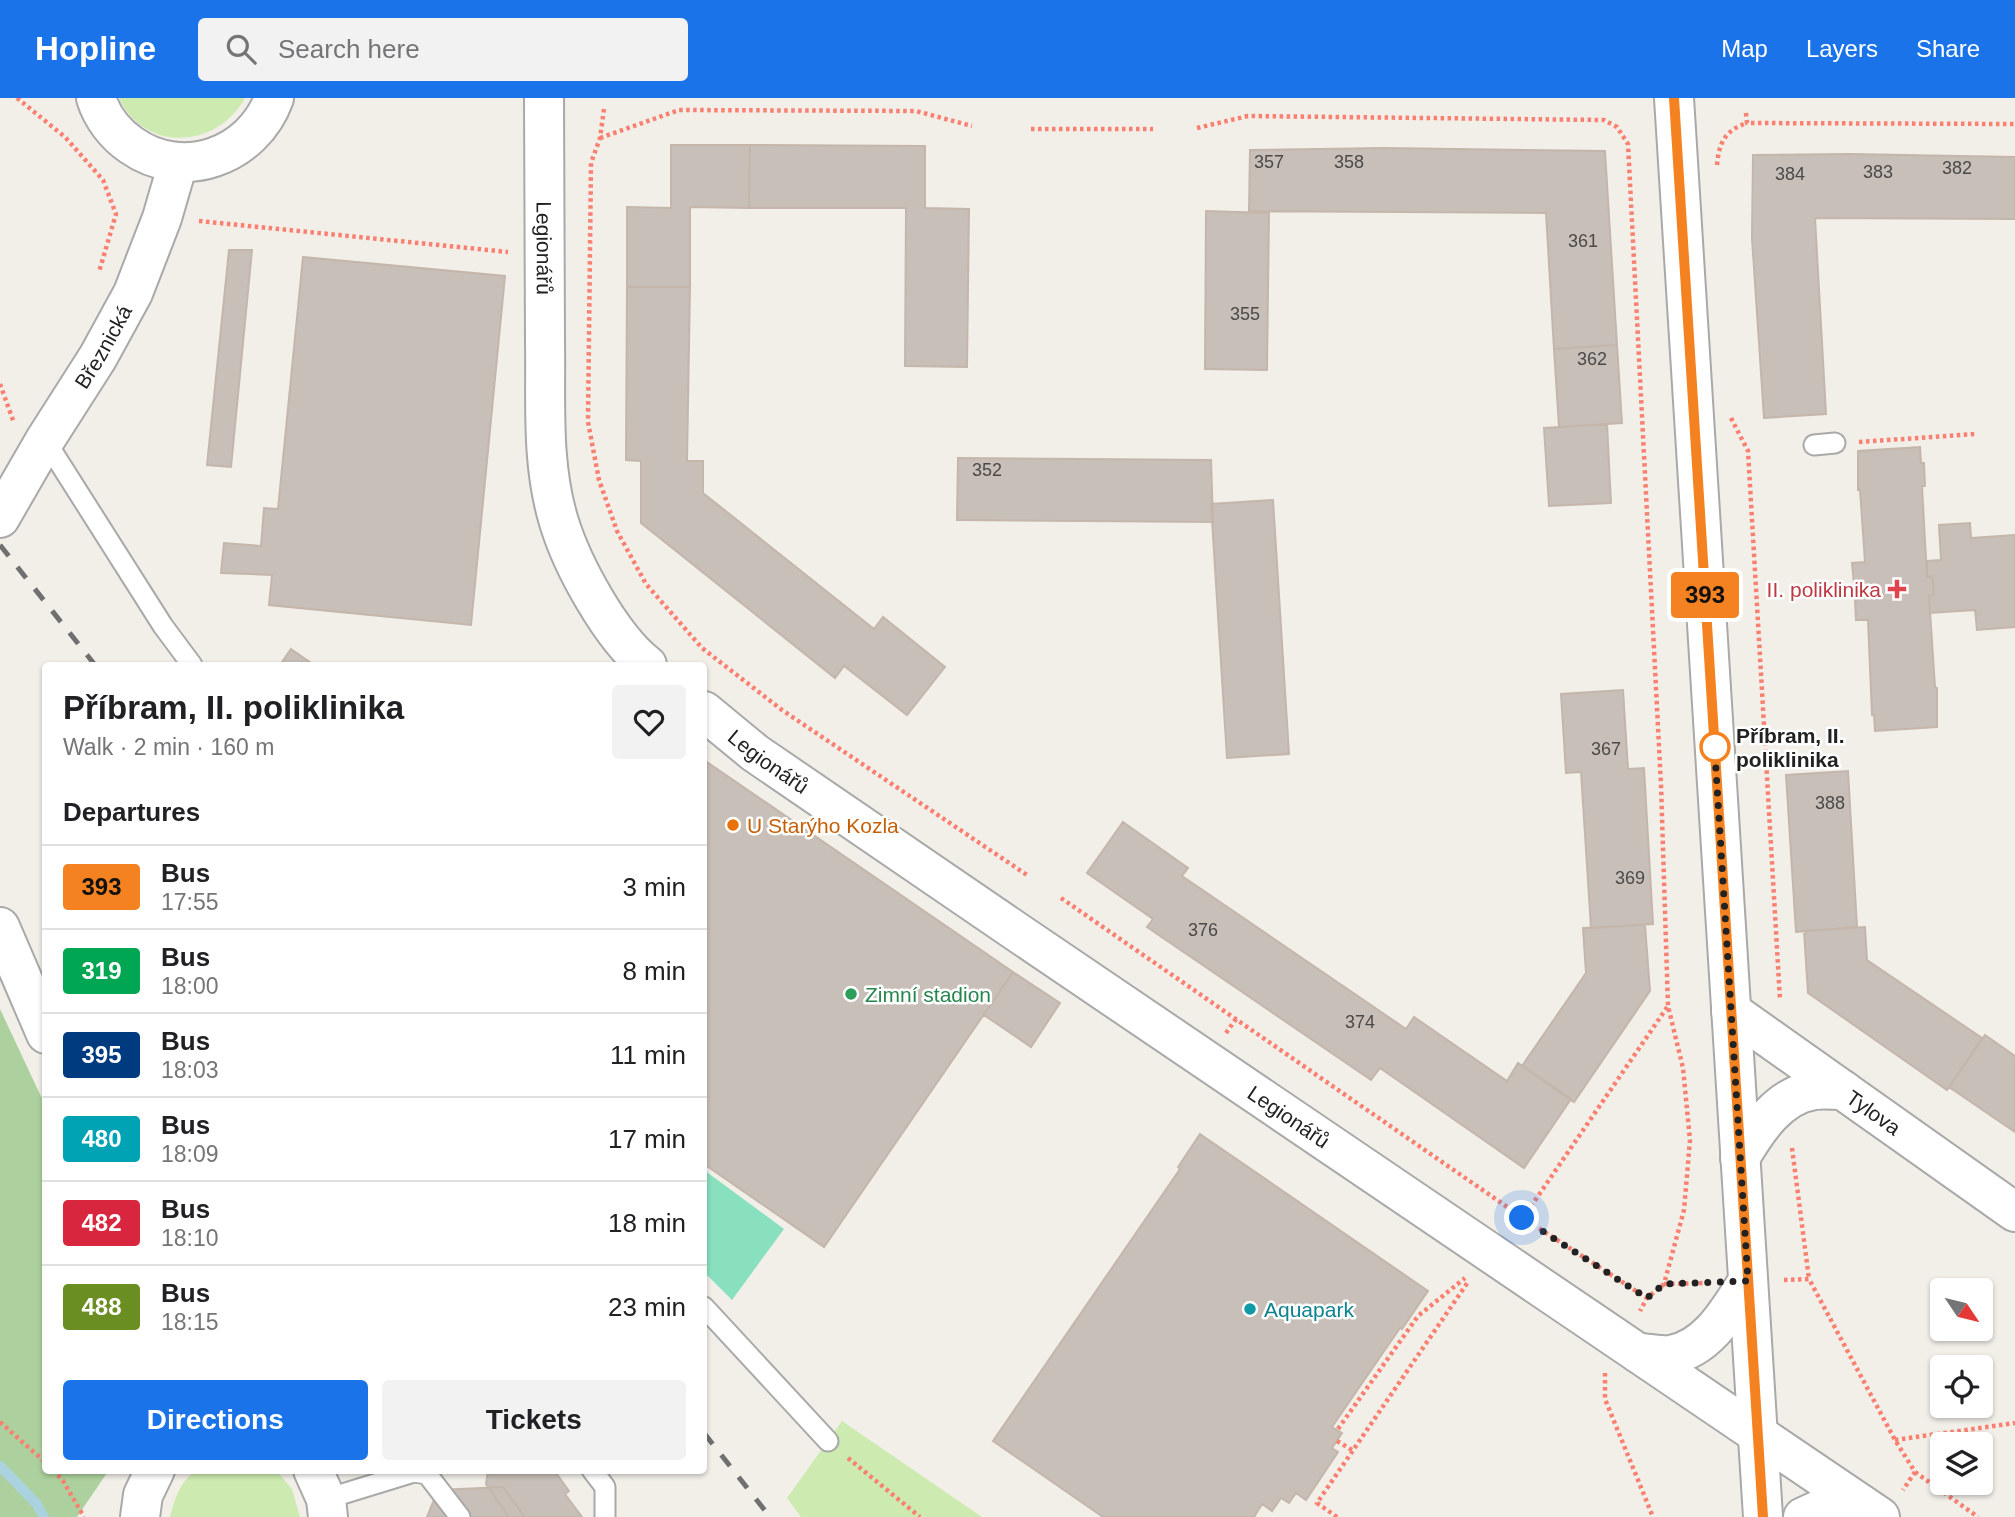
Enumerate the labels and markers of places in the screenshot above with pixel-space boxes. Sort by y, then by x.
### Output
place label: II. poliklinika [1767,578,1881,601]
marker: II. poliklinika [1887,579,1907,599]
place label: Příbram, II. poliklinika [1736,724,1845,771]
marker: Příbram, II. poliklinika [1700,732,1730,762]
place label: U Starýho Kozla [747,814,899,837]
marker: U Starýho Kozla [725,817,741,833]
place label: Zimní stadion [865,983,991,1006]
marker: Zimní stadion [843,986,859,1002]
place label: Aquapark [1264,1298,1354,1321]
marker: Aquapark [1242,1301,1258,1317]

